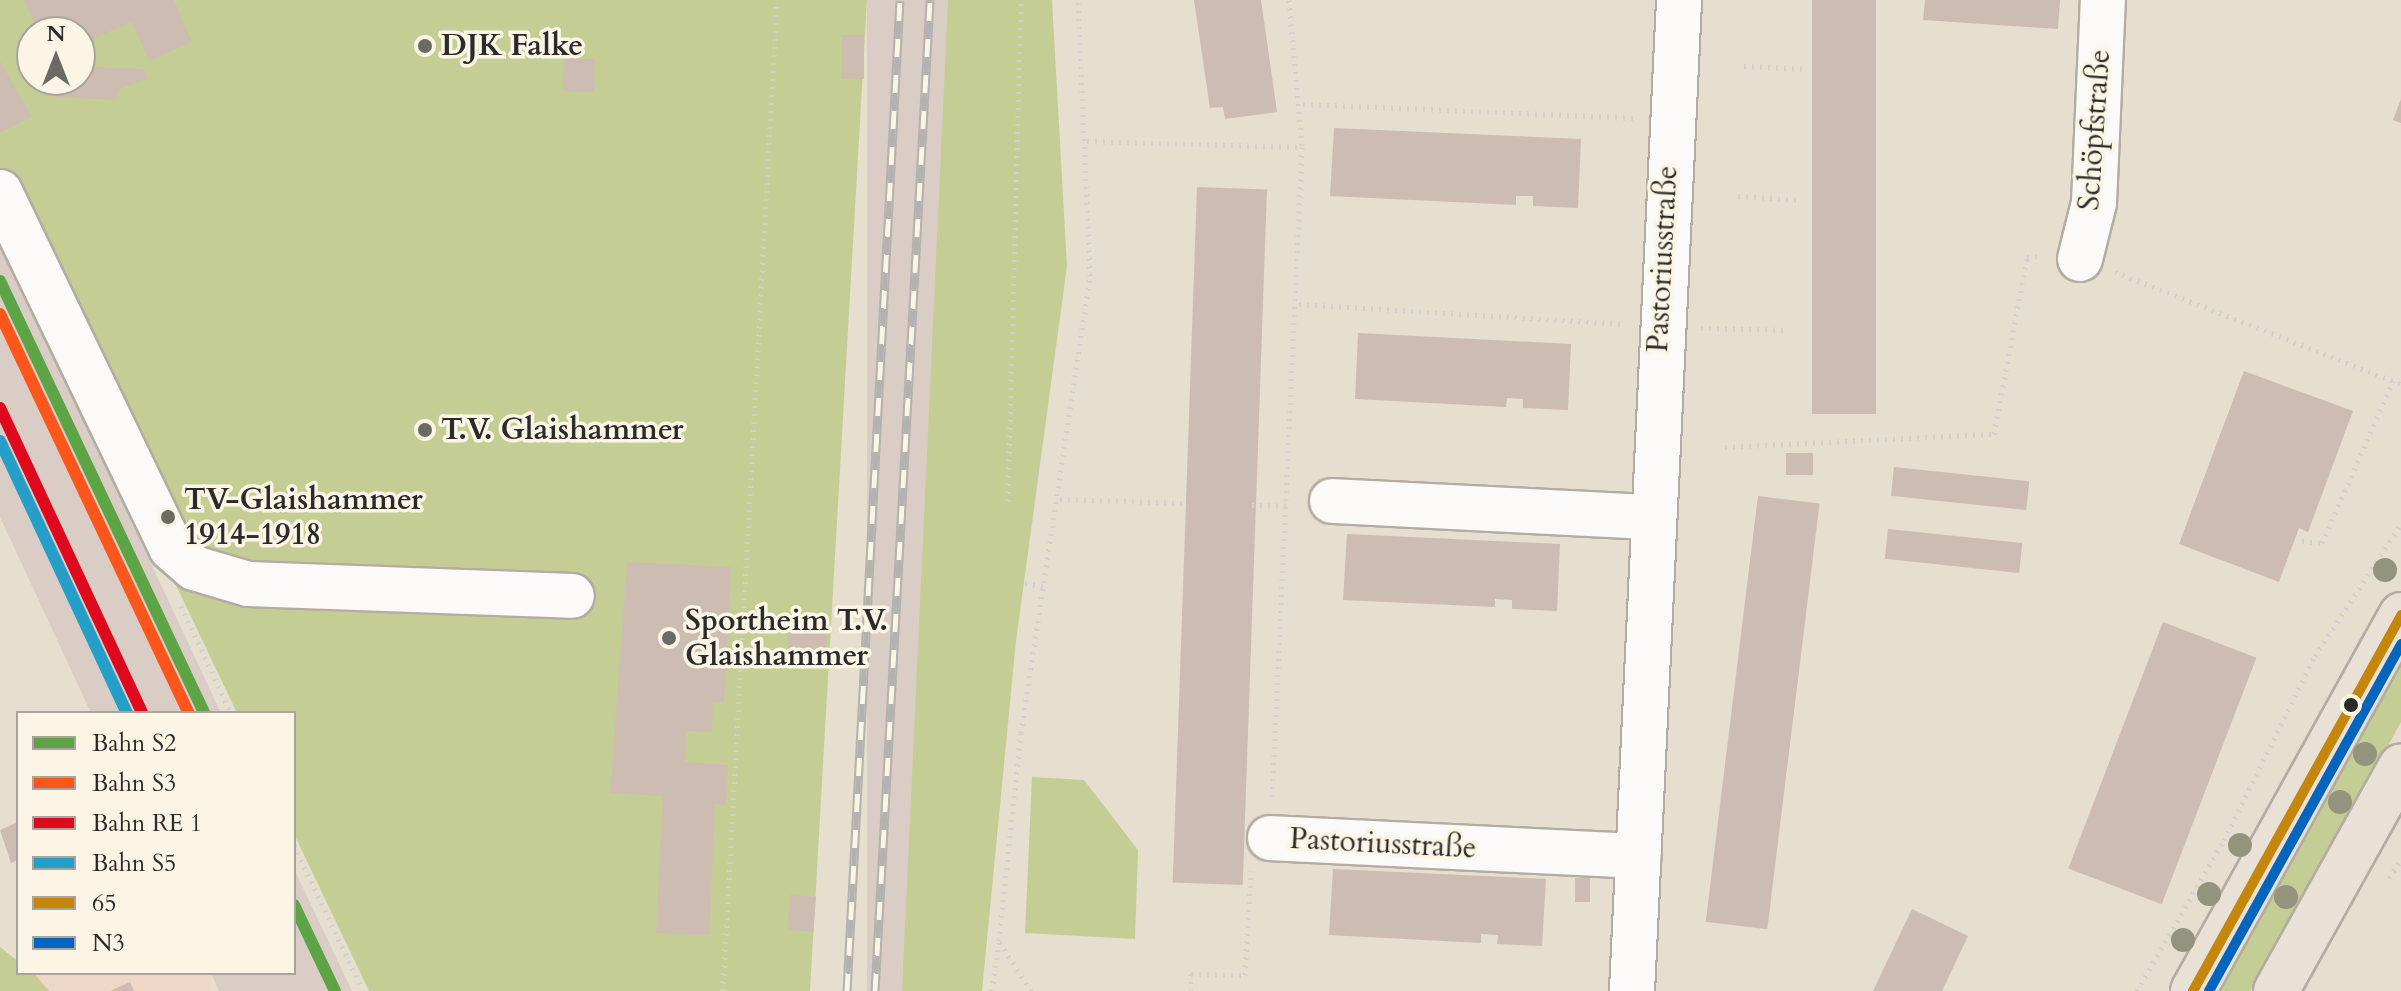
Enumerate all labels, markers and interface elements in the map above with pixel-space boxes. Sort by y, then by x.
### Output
north arrow [16,16,96,96]
text: N [46,19,66,49]
place label: DJK Falke [441,28,583,64]
marker: DJK Falke [416,37,434,55]
street label: Schöpfstraße [2071,48,2119,212]
street label: Pastoriusstraße [1640,165,1686,353]
place label: T.V. Glaishammer [441,412,684,448]
marker: T.V. Glaishammer [416,421,434,439]
place label: TV-Glaishammer 1914-1918 [184,482,423,552]
marker: TV-Glaishammer 1914-1918 [159,508,177,526]
place label: Sportheim T.V. Glaishammer [685,603,888,674]
marker: Sportheim T.V. Glaishammer [660,629,678,647]
unlabelled marker [2343,697,2359,713]
legend [16,711,296,975]
text: Bahn S2 [92,727,176,760]
text: Bahn S3 [92,767,176,800]
text: Bahn RE 1 [92,807,202,840]
street label: Pastoriusstraße [1289,821,1477,867]
text: Bahn S5 [92,847,176,880]
text: 65 [92,887,117,920]
text: N3 [92,927,125,960]

